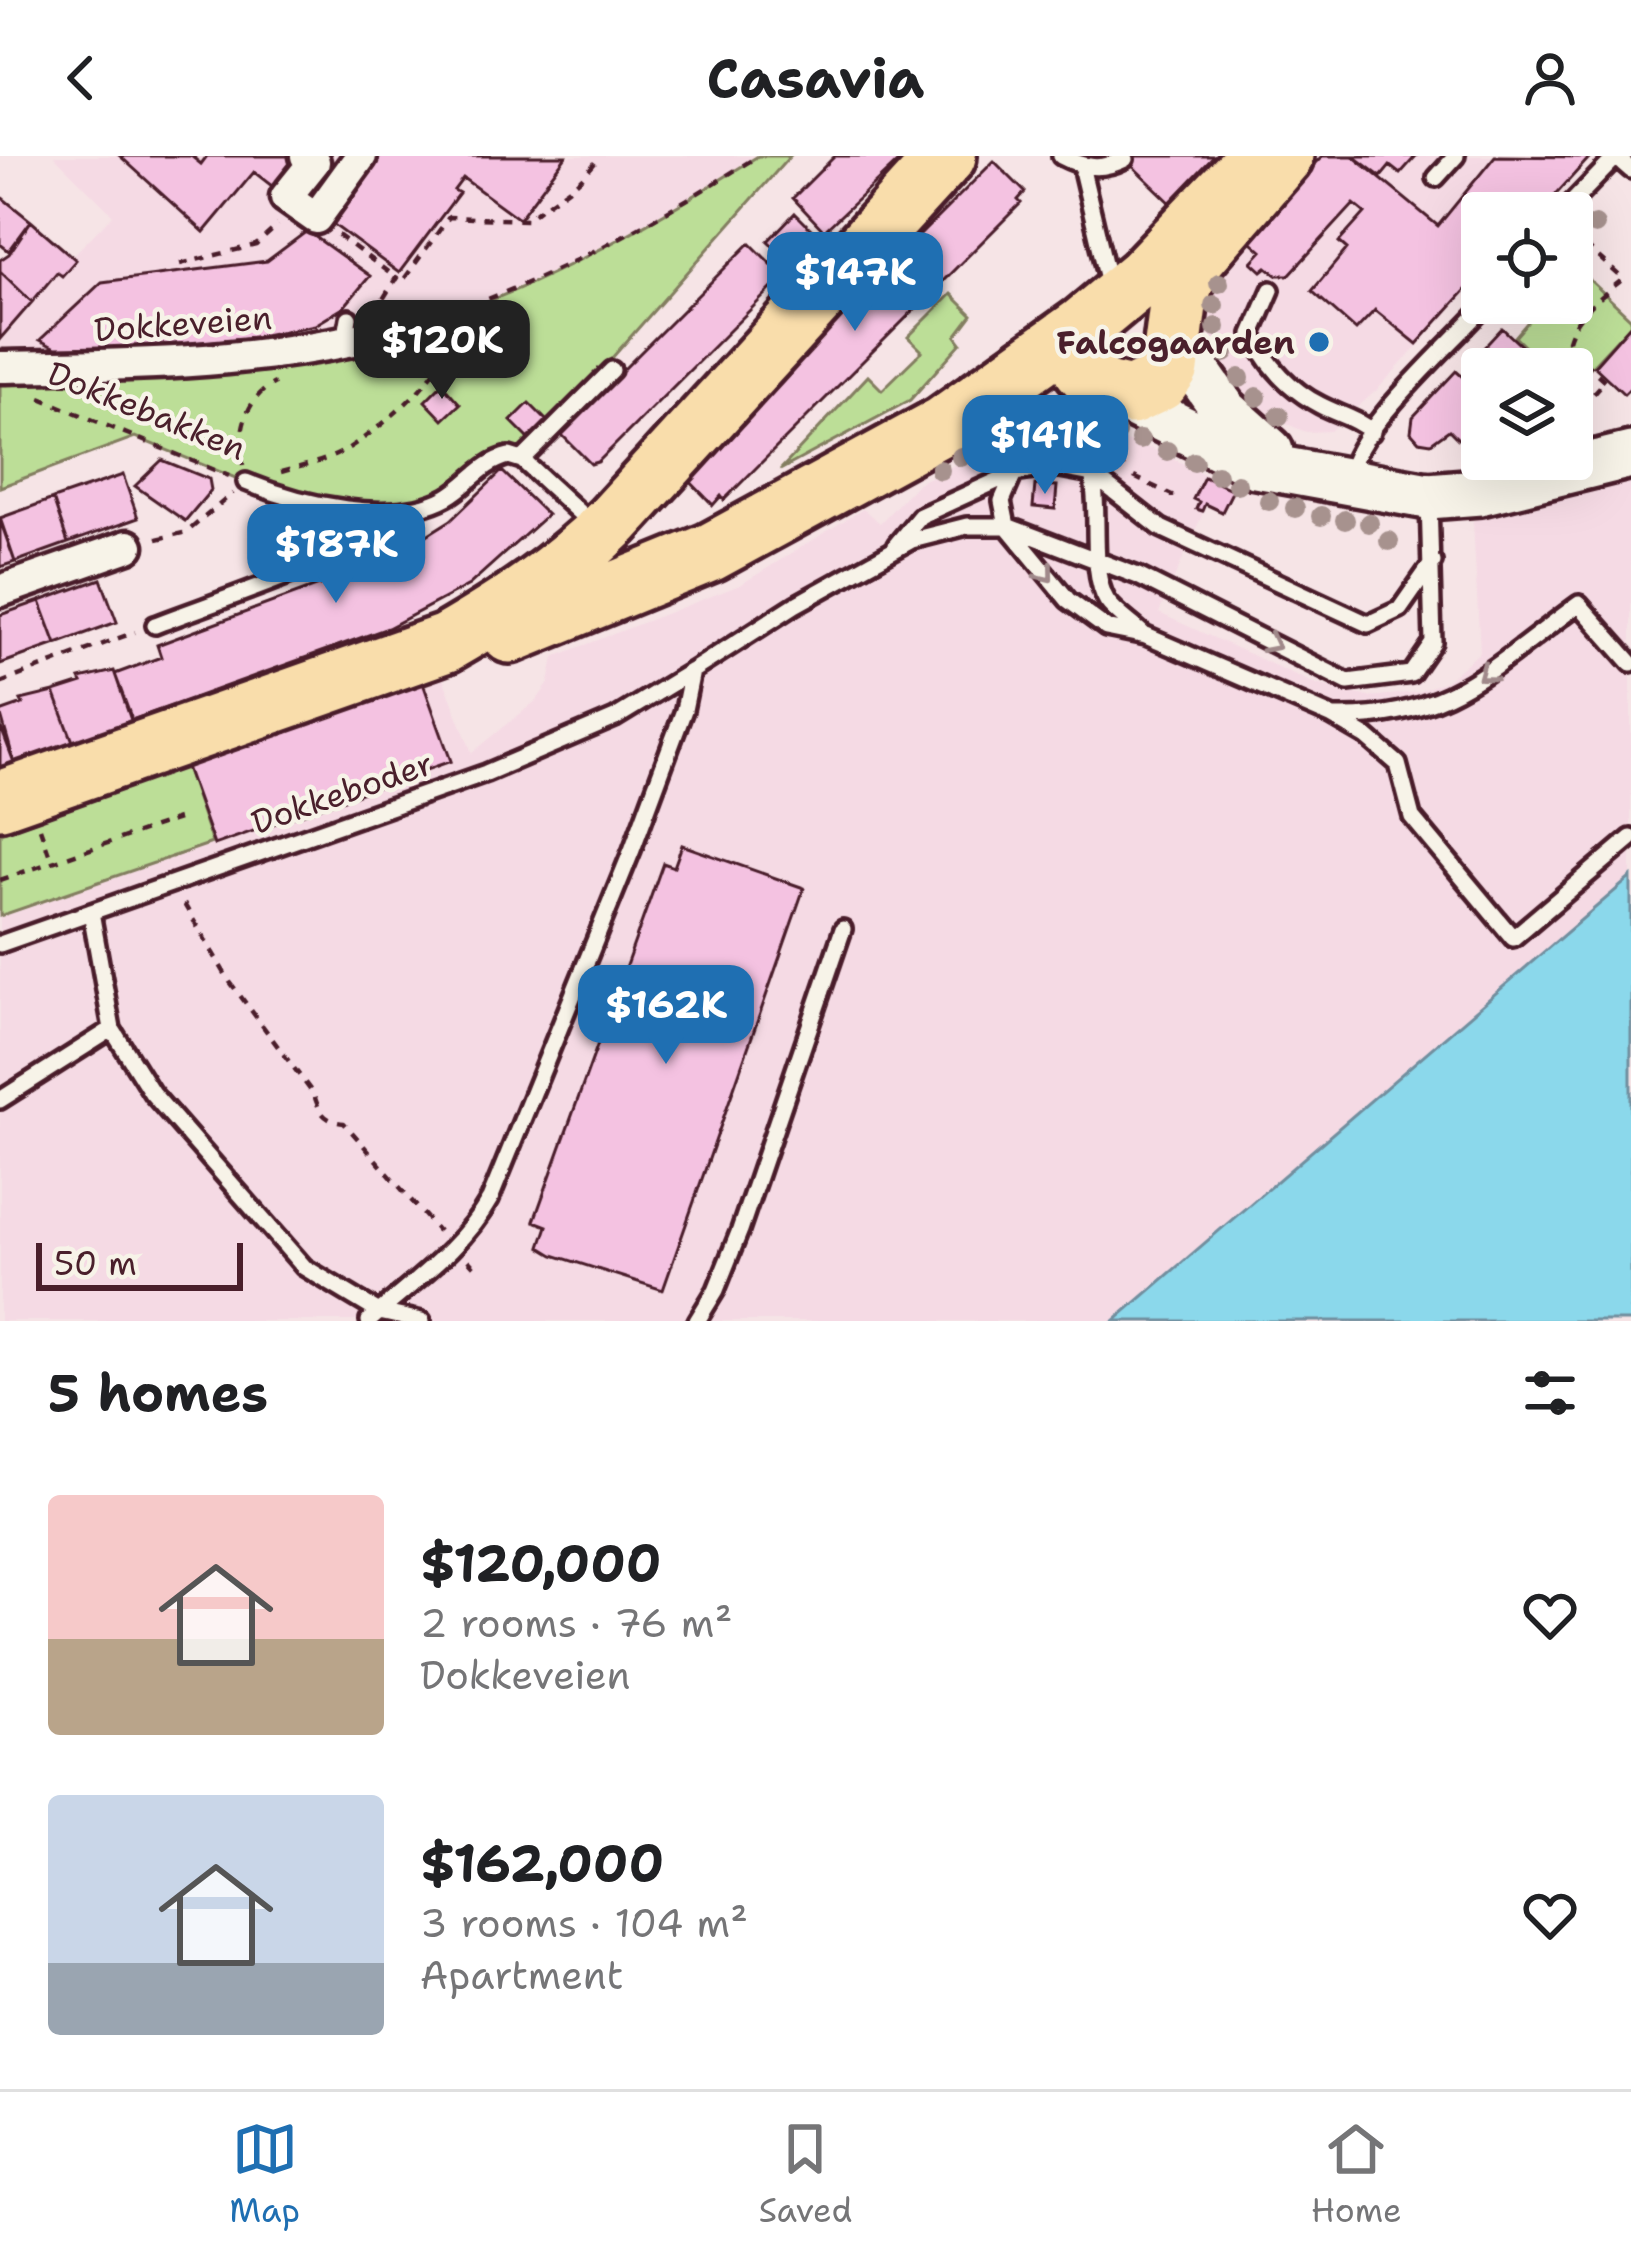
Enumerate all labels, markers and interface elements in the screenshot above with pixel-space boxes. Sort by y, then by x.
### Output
text: Casavia [706,42,925,114]
icon: back [48,45,114,111]
icon: person [1517,45,1583,111]
map controls [1461,192,1593,480]
button: locate [1461,192,1593,324]
pin: $147K [771,232,939,334]
text: $147K [794,245,916,297]
street label: Dokkeveien [93,295,273,352]
pin: $120K [358,300,526,402]
text: $120K [381,313,503,365]
place label: Falcogaarden [1057,320,1295,365]
marker: Falcogaarden [1306,329,1332,355]
button: layers [1461,348,1593,480]
street label: Dokkebakken [41,350,253,471]
pin: $141K [961,395,1129,497]
text: $141K [989,408,1101,460]
pin: $187K [252,504,420,606]
text: $187K [274,517,398,569]
one-way arrow [1032,560,1053,582]
one-way arrow [1260,630,1281,654]
one-way arrow [1477,659,1499,681]
street label: Dokkeboder [245,740,439,845]
pin: $162K [582,965,750,1067]
text: $162K [605,978,727,1030]
scale bar [36,1237,243,1290]
text: 50 m [54,1241,137,1286]
text: 5 homes [48,1359,268,1427]
icon: filters [1517,1360,1583,1426]
text: $120,000 [420,1529,662,1597]
icon: home [144,1543,288,1687]
icon: heart [1517,1582,1583,1648]
text: 2 rooms · 76 m² [420,1597,732,1649]
text: Dokkeveien [420,1649,630,1701]
text: $162,000 [420,1829,664,1897]
icon: home [144,1843,288,1987]
icon: heart [1517,1882,1583,1948]
text: 3 rooms · 104 m² [420,1897,748,1949]
text: Apartment [420,1949,623,2001]
tab: Map [229,2116,300,2233]
tab: Saved [759,2116,852,2233]
tab: Home [1311,2116,1402,2233]

